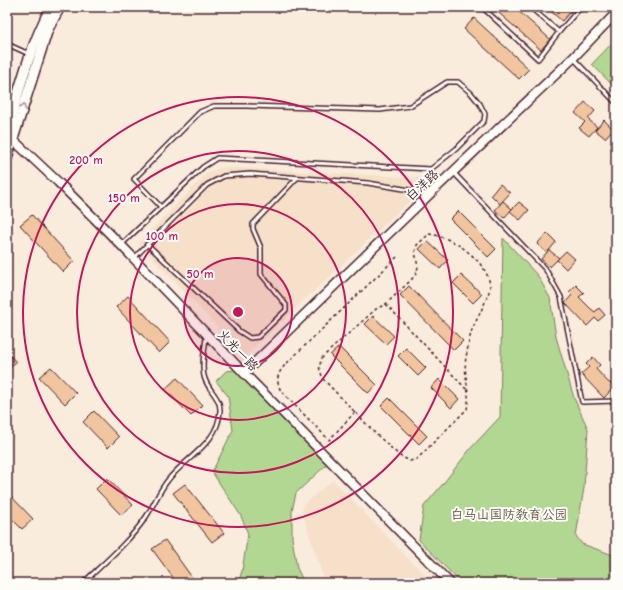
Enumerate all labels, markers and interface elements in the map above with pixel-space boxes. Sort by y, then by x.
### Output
one-way arrow [18,104,27,111]
text: 200 m [69,153,103,167]
street label: 白洋路 [402,166,442,204]
text: 150 m [108,191,140,205]
text: 100 m [146,229,178,243]
text: 50 m [186,267,214,281]
centre of rings [231,305,245,319]
street label: 火光一路 [215,326,261,374]
park label: 白马山国防教育公园 [450,507,568,522]

